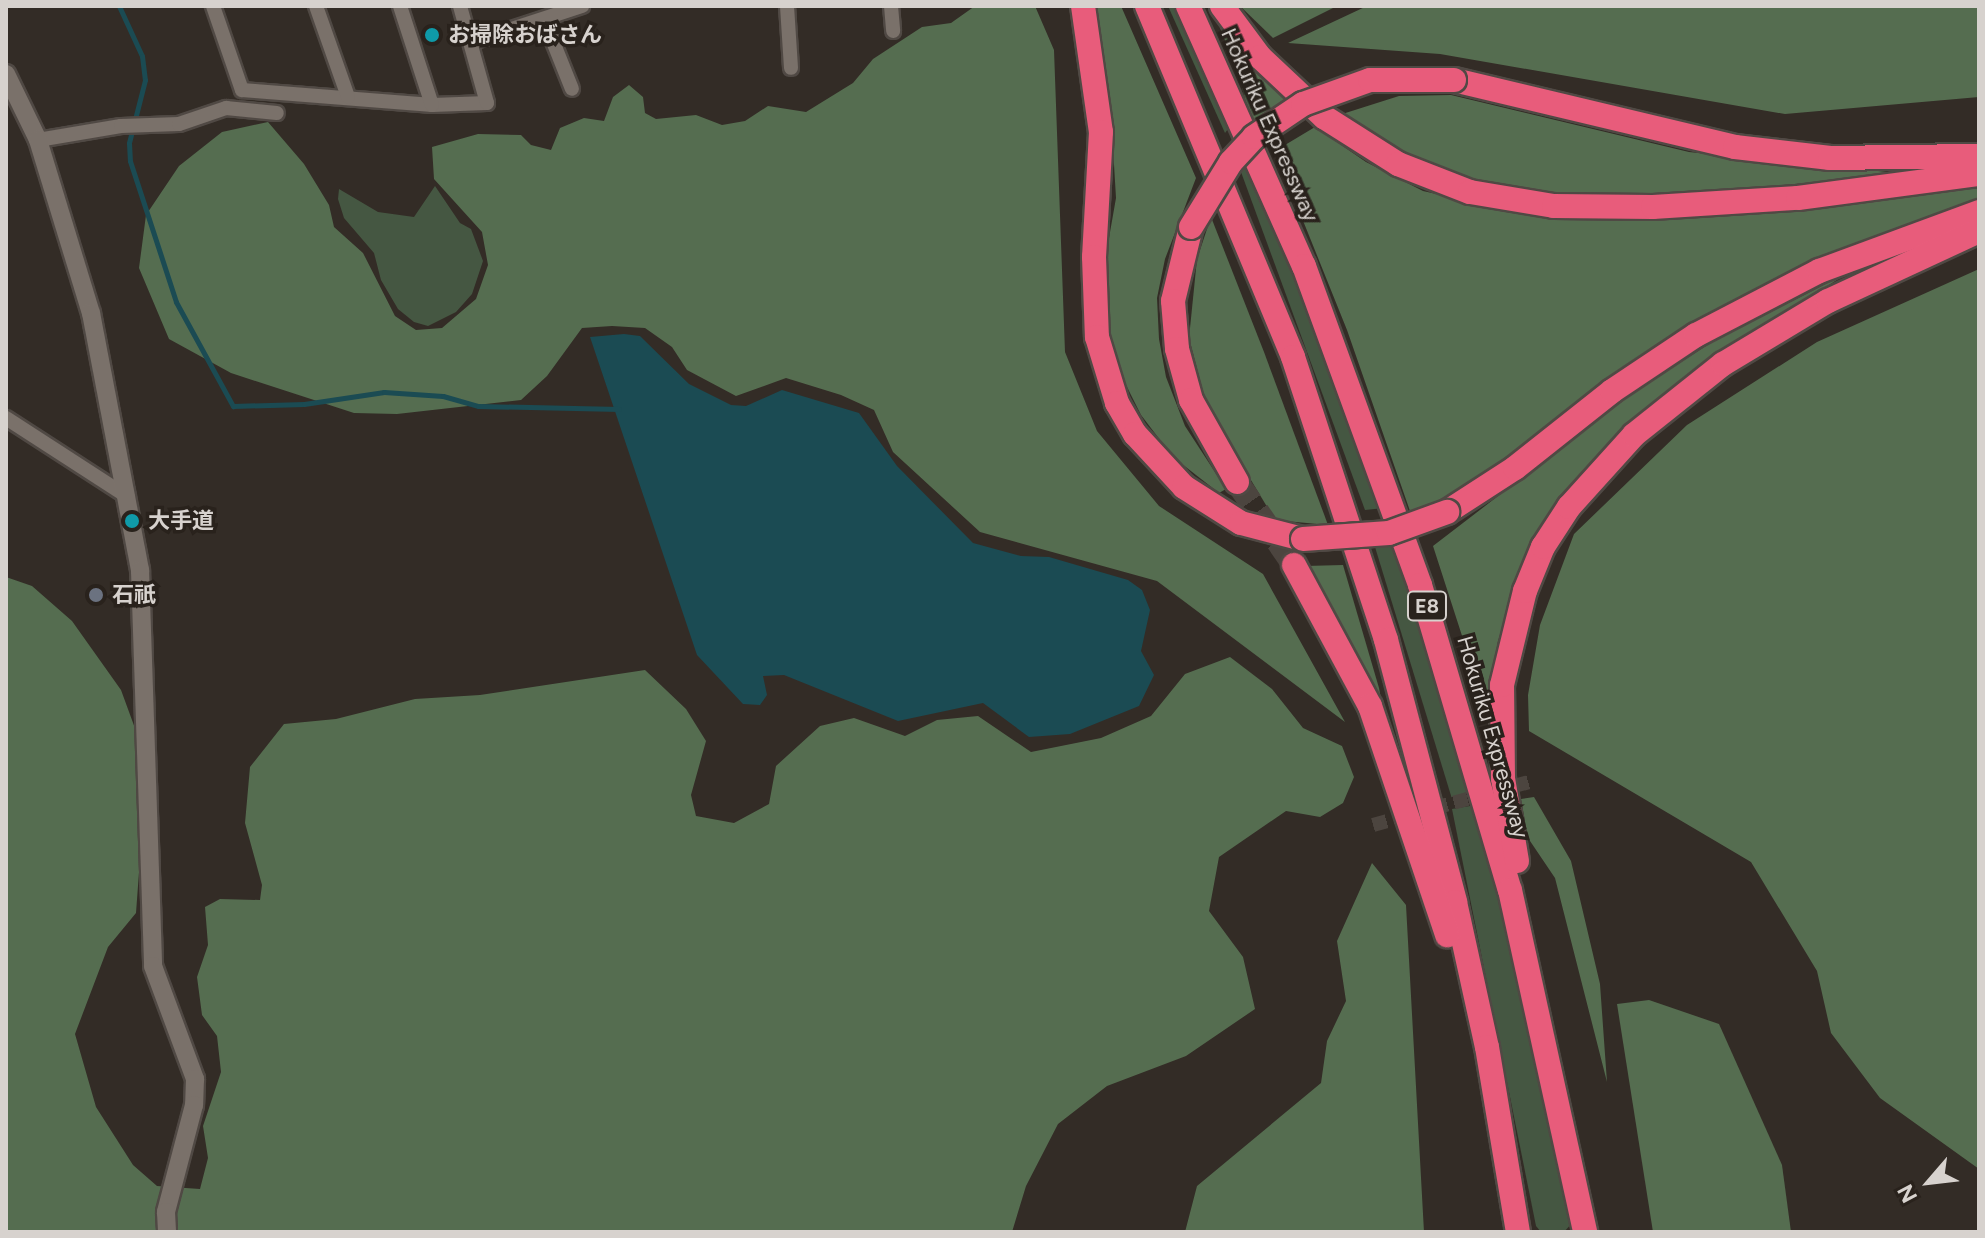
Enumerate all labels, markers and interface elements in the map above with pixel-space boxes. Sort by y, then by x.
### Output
place label: お掃除おばさん [448,22,602,48]
street label: Hokuriku Expressway [1215,24,1325,226]
marker: お掃除おばさん [423,26,441,44]
place label: 大手道 [148,508,214,534]
marker: 大手道 [123,512,141,530]
place label: 石祇 [112,582,156,608]
marker: 石祇 [87,586,105,604]
road number: E8 [1405,590,1449,622]
street label: Hokuriku Expressway [1451,633,1535,841]
north arrow [1889,1142,1969,1222]
text: N [1891,1180,1923,1207]

